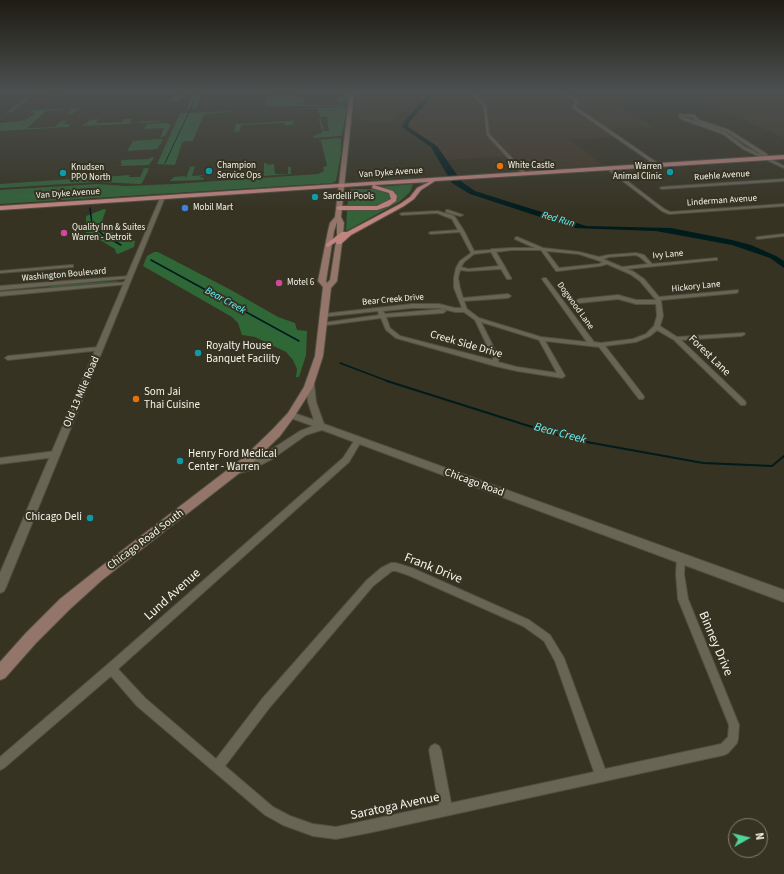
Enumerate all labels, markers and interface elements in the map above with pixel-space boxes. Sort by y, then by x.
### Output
place label: Champion Service Ops [217,161,261,182]
marker: White Castle [495,161,505,171]
place label: White Castle [508,161,554,171]
place label: Warren Animal Clinic [613,162,662,183]
place label: Knudsen PPO North [71,163,111,184]
street label: Van Dyke Avenue [359,165,423,181]
marker: Champion Service Ops [204,166,214,176]
marker: Warren Animal Clinic [665,167,675,177]
marker: Knudsen PPO North [58,168,68,178]
street label: Ruehle Avenue [694,169,750,183]
street label: Van Dyke Avenue [36,186,100,202]
marker: Sardelli Pools [310,192,320,202]
place label: Sardelli Pools [323,192,374,202]
street label: Linderman Avenue [686,193,758,209]
marker: Mobil Mart [180,203,190,213]
place label: Mobil Mart [193,203,233,213]
water label: Red Run [540,210,576,230]
place label: Quality Inn & Suites Warren - Detroit [72,223,145,244]
marker: Quality Inn & Suites Warren - Detroit [59,228,69,238]
street label: Ivy Lane [652,248,684,262]
street label: Washington Boulevard [21,266,107,284]
marker: Motel 6 [274,278,284,288]
place label: Motel 6 [287,278,314,288]
street label: Hickory Lane [671,279,721,295]
street label: Dogwood Lane [554,280,596,332]
water label: Bear Creek [203,285,247,317]
street label: Bear Creek Drive [362,292,424,308]
street label: Creek Side Drive [428,328,504,362]
street label: Forest Lane [685,333,733,379]
place label: Royalty House Banquet Facility [206,340,280,366]
marker: Royalty House Banquet Facility [193,348,203,358]
street label: Old 13 Mile Road [61,354,103,430]
place label: Som Jai Thai Cuisine [144,386,200,412]
marker: Som Jai Thai Cuisine [131,394,141,404]
water label: Bear Creek [532,420,588,448]
place label: Henry Ford Medical Center - Warren [188,448,277,474]
marker: Henry Ford Medical Center - Warren [175,456,185,466]
street label: Chicago Road [442,466,506,500]
street label: Chicago Road South [105,507,187,573]
place label: Chicago Deli [25,511,82,525]
marker: Chicago Deli [85,513,95,523]
street label: Frank Drive [402,550,464,588]
street label: Lund Avenue [142,566,204,624]
street label: Binney Drive [694,609,736,679]
street label: Saratoga Avenue [349,790,441,824]
north arrow [728,818,768,858]
text: N [751,832,767,841]

